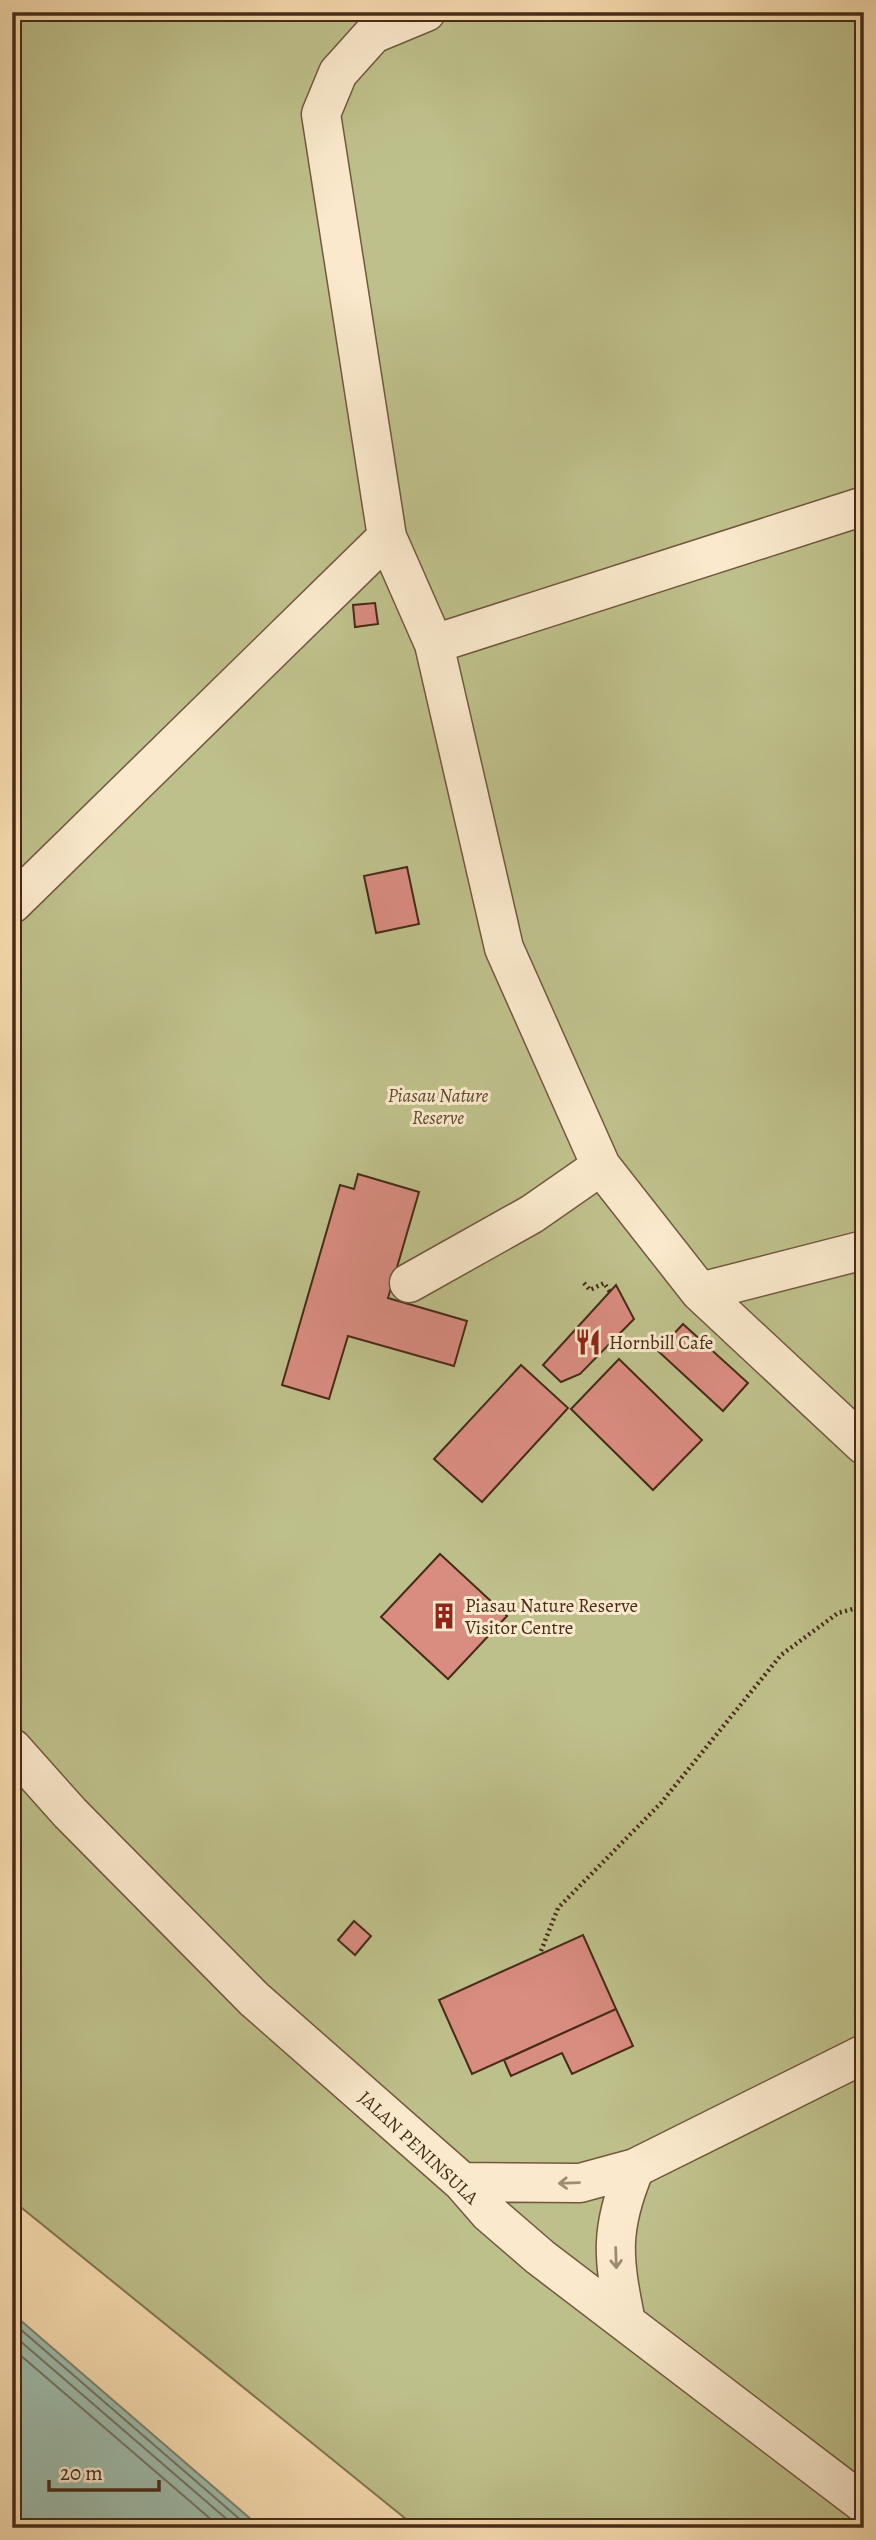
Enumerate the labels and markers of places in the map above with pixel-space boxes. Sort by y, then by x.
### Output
restaurant icon: Hornbill Cafe [573,1327,603,1357]
place label: Hornbill Cafe [609,1330,713,1356]
place label: Piasau Nature Reserve Visitor Centre [464,1593,638,1641]
building icon: Piasau Nature Reserve Visitor Centre [429,1601,459,1631]

